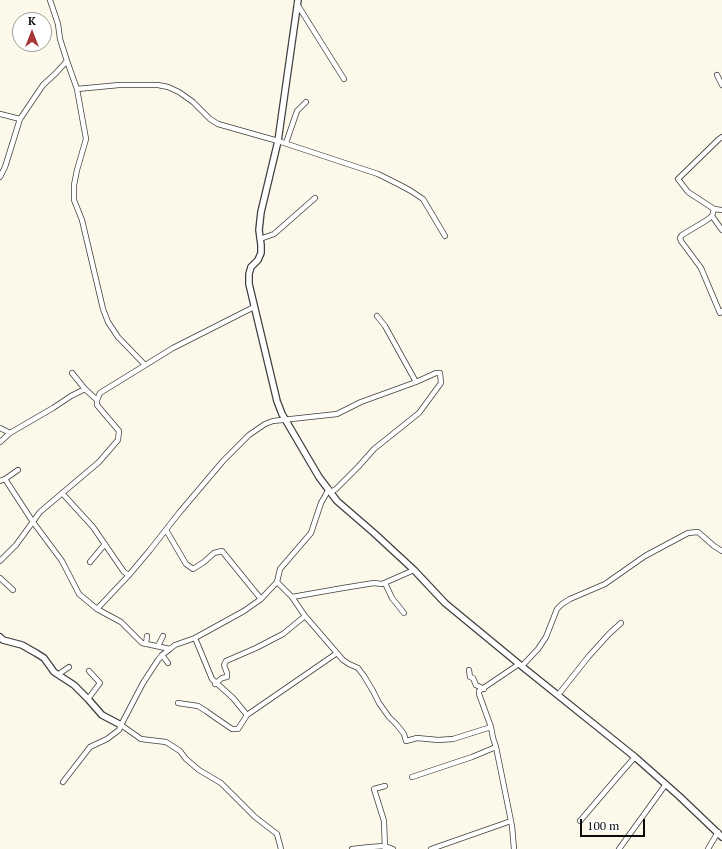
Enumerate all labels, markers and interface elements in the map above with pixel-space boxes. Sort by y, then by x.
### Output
north arrow [12,12,52,52]
text: K [28,14,36,28]
scale bar [582,811,647,837]
text: 100 m [587,818,619,833]

